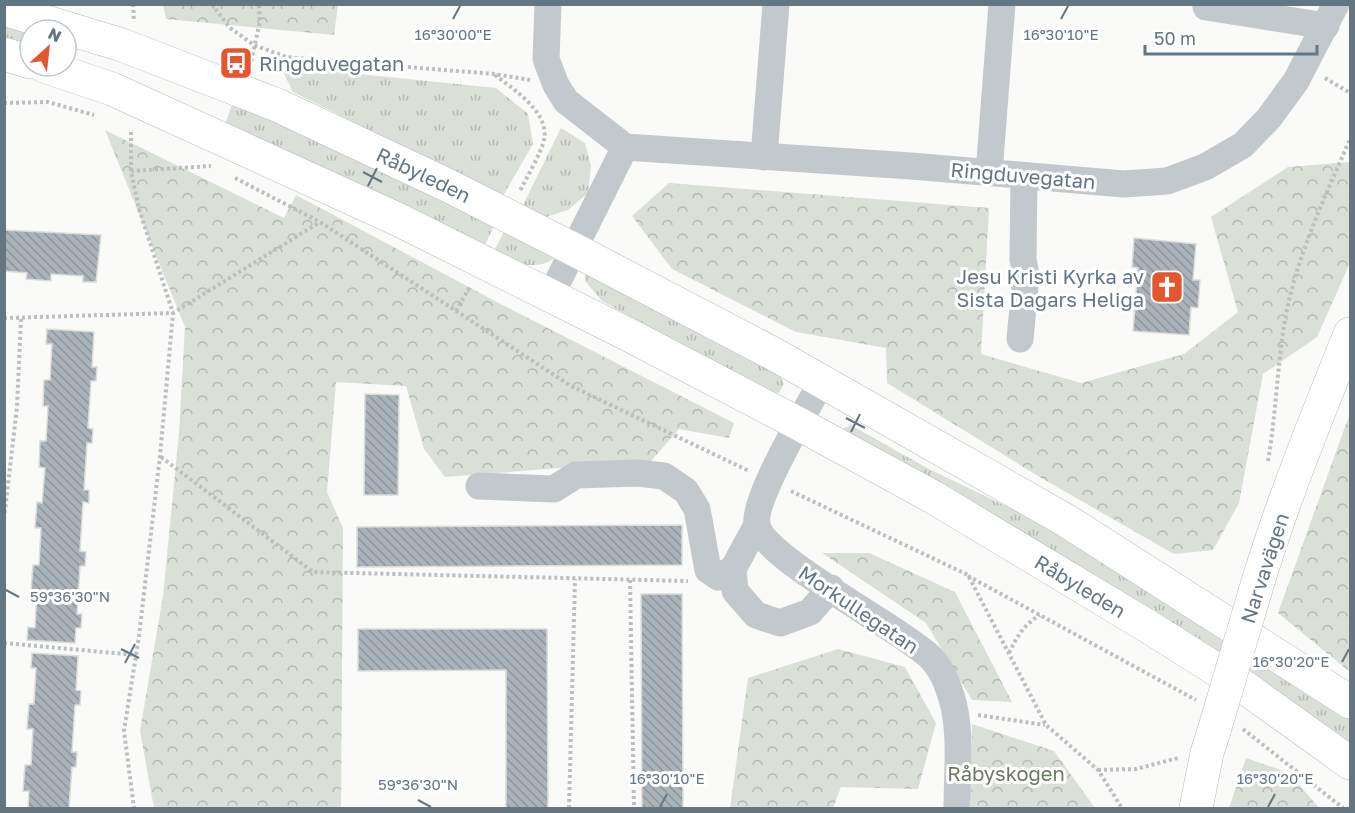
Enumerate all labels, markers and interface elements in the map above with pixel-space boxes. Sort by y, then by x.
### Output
north arrow [18,18,78,78]
scale bar [1145,18,1318,56]
text: N [45,23,65,46]
text: 16°30'00"E [414,25,492,43]
text: 16°30'10"E [1023,25,1099,43]
text: 50 m [1154,27,1196,49]
bus stop icon: Ringduvegatan [218,45,254,81]
place label: Ringduvegatan [259,51,404,75]
street label: Råbyleden [373,142,475,207]
street label: Ringduvegatan [950,157,1096,193]
place label: Jesu Kristi Kyrka av Sista Dagars Heliga [956,264,1144,311]
church icon: Jesu Kristi Kyrka av Sista Dagars Heliga [1149,269,1185,305]
street label: Narvavägen [1235,510,1293,626]
street label: Råbyleden [1031,549,1130,622]
street label: Morkullegatan [794,560,924,658]
text: 59°36'30"N [30,587,110,605]
text: 16°30'20"E [1253,652,1329,670]
park label: Råbyskogen [947,761,1065,785]
text: 16°30'10"E [629,769,705,787]
text: 16°30'20"E [1237,769,1313,787]
text: 59°36'30"N [378,775,458,793]

